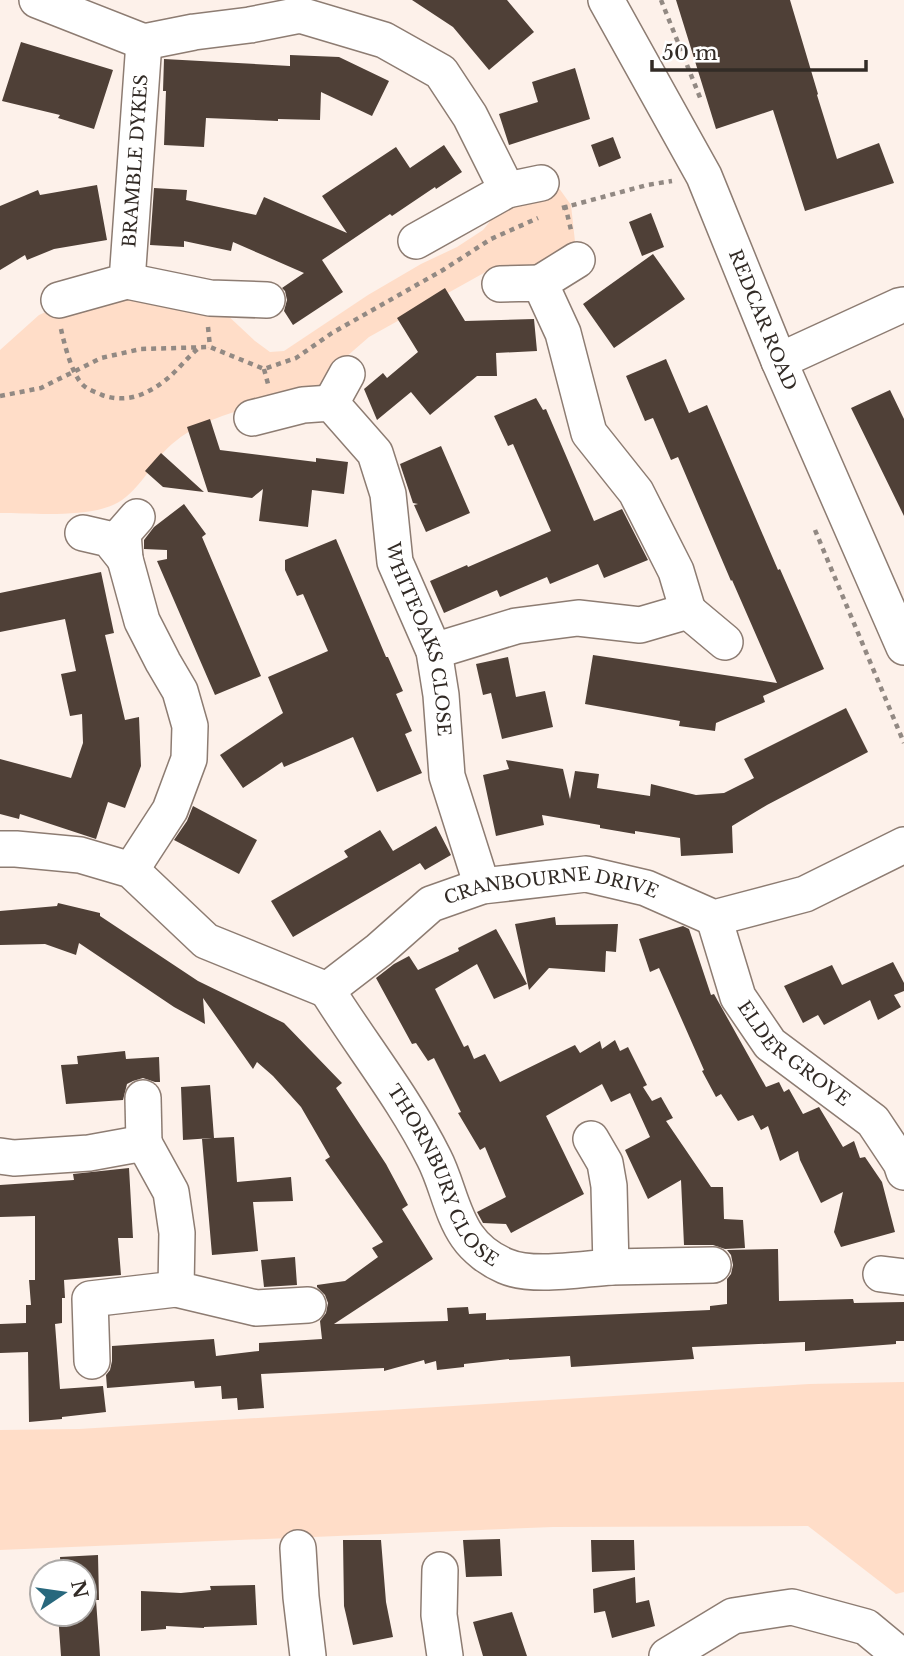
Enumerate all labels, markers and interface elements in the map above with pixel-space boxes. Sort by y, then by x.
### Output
scale bar [652,28,866,72]
text: 50 m [662,40,718,66]
street label: BRAMBLE DYKES [118,74,153,248]
street label: REDCAR ROAD [724,246,802,394]
street label: WHITEOAKS CLOSE [382,540,455,737]
street label: CRANBOURNE DRIVE [441,863,662,910]
street label: ELDER GROVE [733,997,854,1111]
street label: THORNBURY CLOSE [383,1080,502,1271]
north arrow [28,1558,98,1628]
text: N [66,1578,92,1601]

